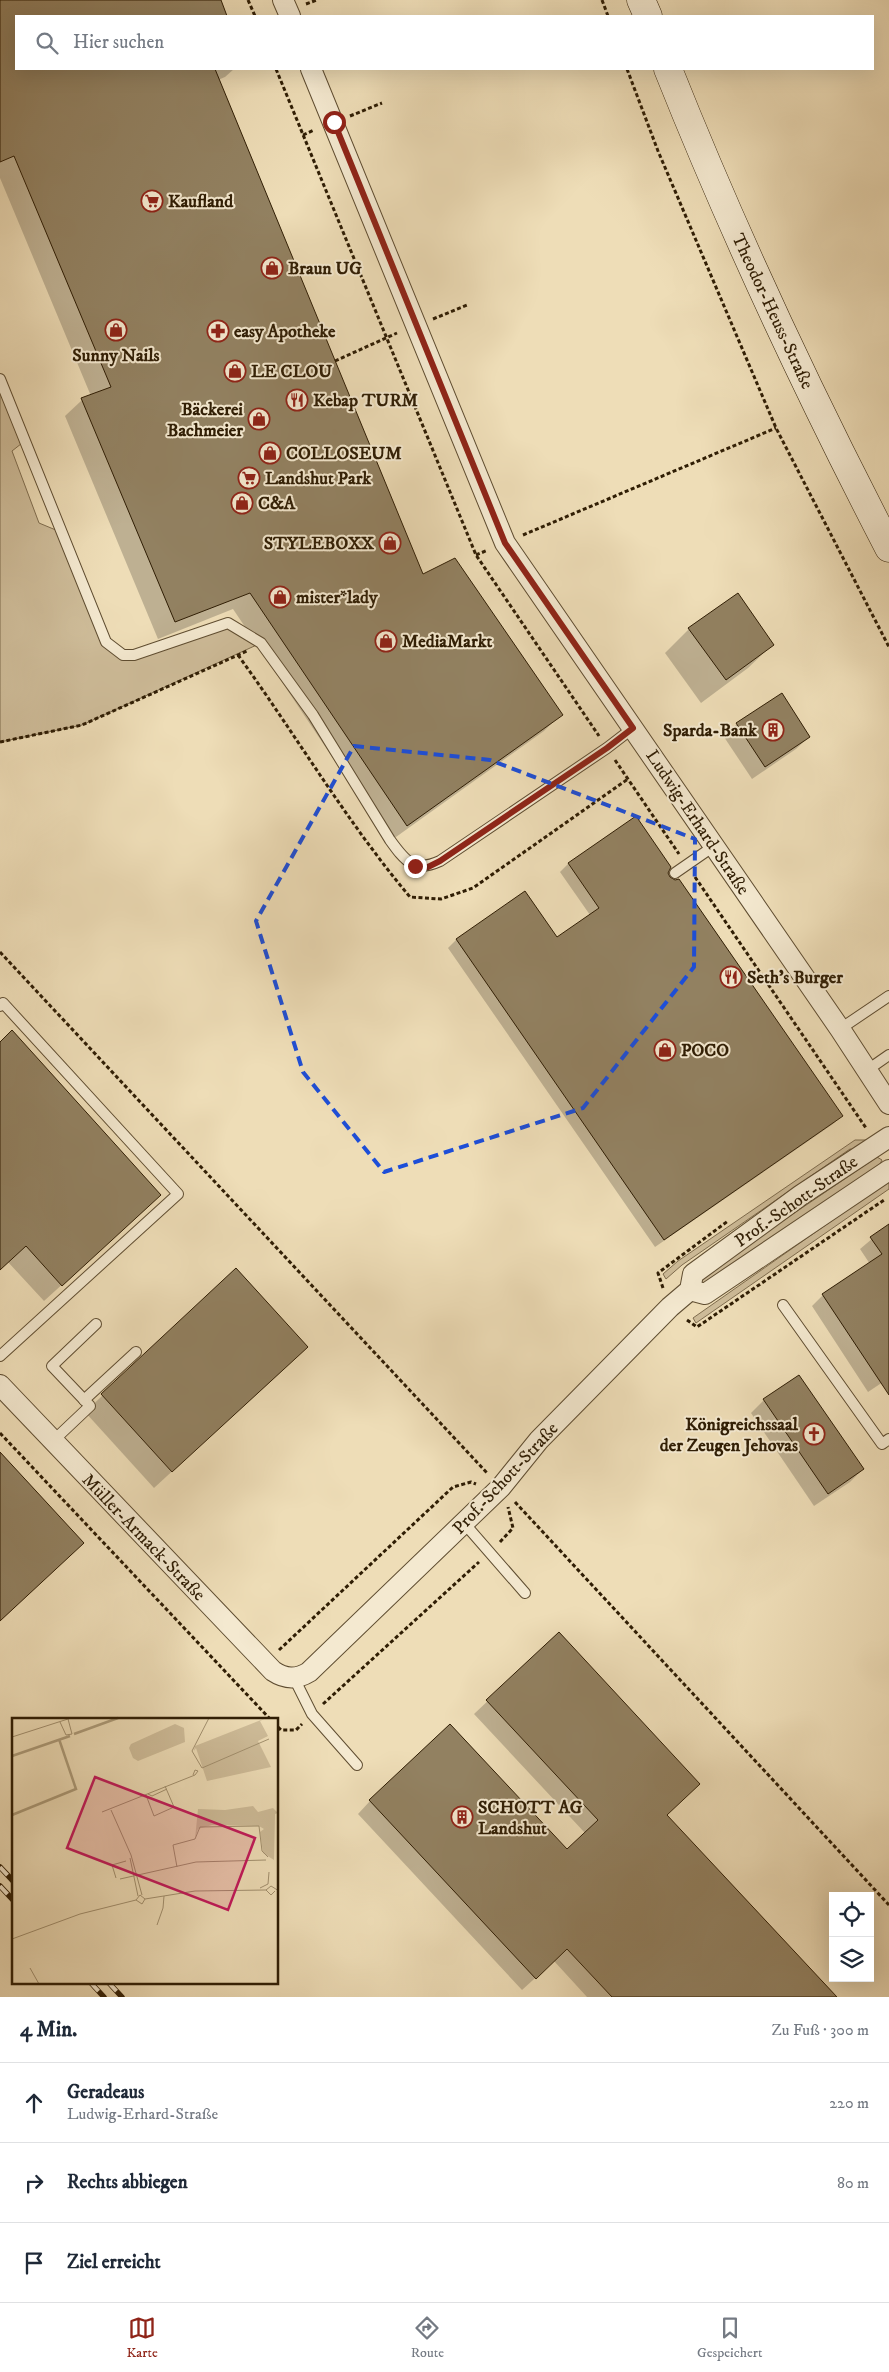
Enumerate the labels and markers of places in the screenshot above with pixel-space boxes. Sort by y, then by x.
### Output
supermarket icon: Kaufland [140,189,164,213]
place label: Kaufland [168,191,234,213]
shop icon: Braun UG [260,256,284,280]
place label: Braun UG [288,258,362,280]
shop icon: Sunny Nails [104,318,128,342]
pharmacy icon: easy Apotheke [206,319,230,343]
place label: easy Apotheke [234,321,336,343]
place label: Sunny Nails [72,345,160,367]
shop icon: LE CLOU [223,359,247,383]
place label: LE CLOU [251,361,332,383]
restaurant icon: Kebap TURM [285,388,309,412]
place label: Kebap TURM [313,390,418,412]
place label: Bäckerei Bachmeier [167,399,243,442]
shop icon: Bäckerei Bachmeier [247,407,271,431]
shop icon: COLLOSEUM [258,441,282,465]
place label: COLLOSEUM [286,443,402,465]
supermarket icon: Landshut Park [237,466,261,490]
place label: Landshut Park [265,468,372,490]
shop icon: C&A [230,491,254,515]
place label: C&A [258,493,296,515]
shop icon: STYLEBOXX [378,531,402,555]
place label: STYLEBOXX [264,533,375,555]
shop icon: mister*lady [268,585,292,609]
place label: mister*lady [296,587,378,609]
shop icon: MediaMarkt [374,629,398,653]
place label: MediaMarkt [402,631,492,653]
building icon: Sparda-Bank [761,718,785,742]
place label: Sparda-Bank [663,720,758,742]
restaurant icon: Seth’s Burger [719,965,743,989]
place label: Seth’s Burger [747,967,843,989]
shop icon: POCO [653,1038,677,1062]
place label: POCO [681,1040,729,1062]
place label: Königreichssaal der Zeugen Jehovas [660,1414,799,1457]
church icon: Königreichssaal der Zeugen Jehovas [802,1422,826,1446]
place label: SCHOTT AG Landshut [478,1797,583,1840]
building icon: SCHOTT AG Landshut [450,1805,474,1829]

